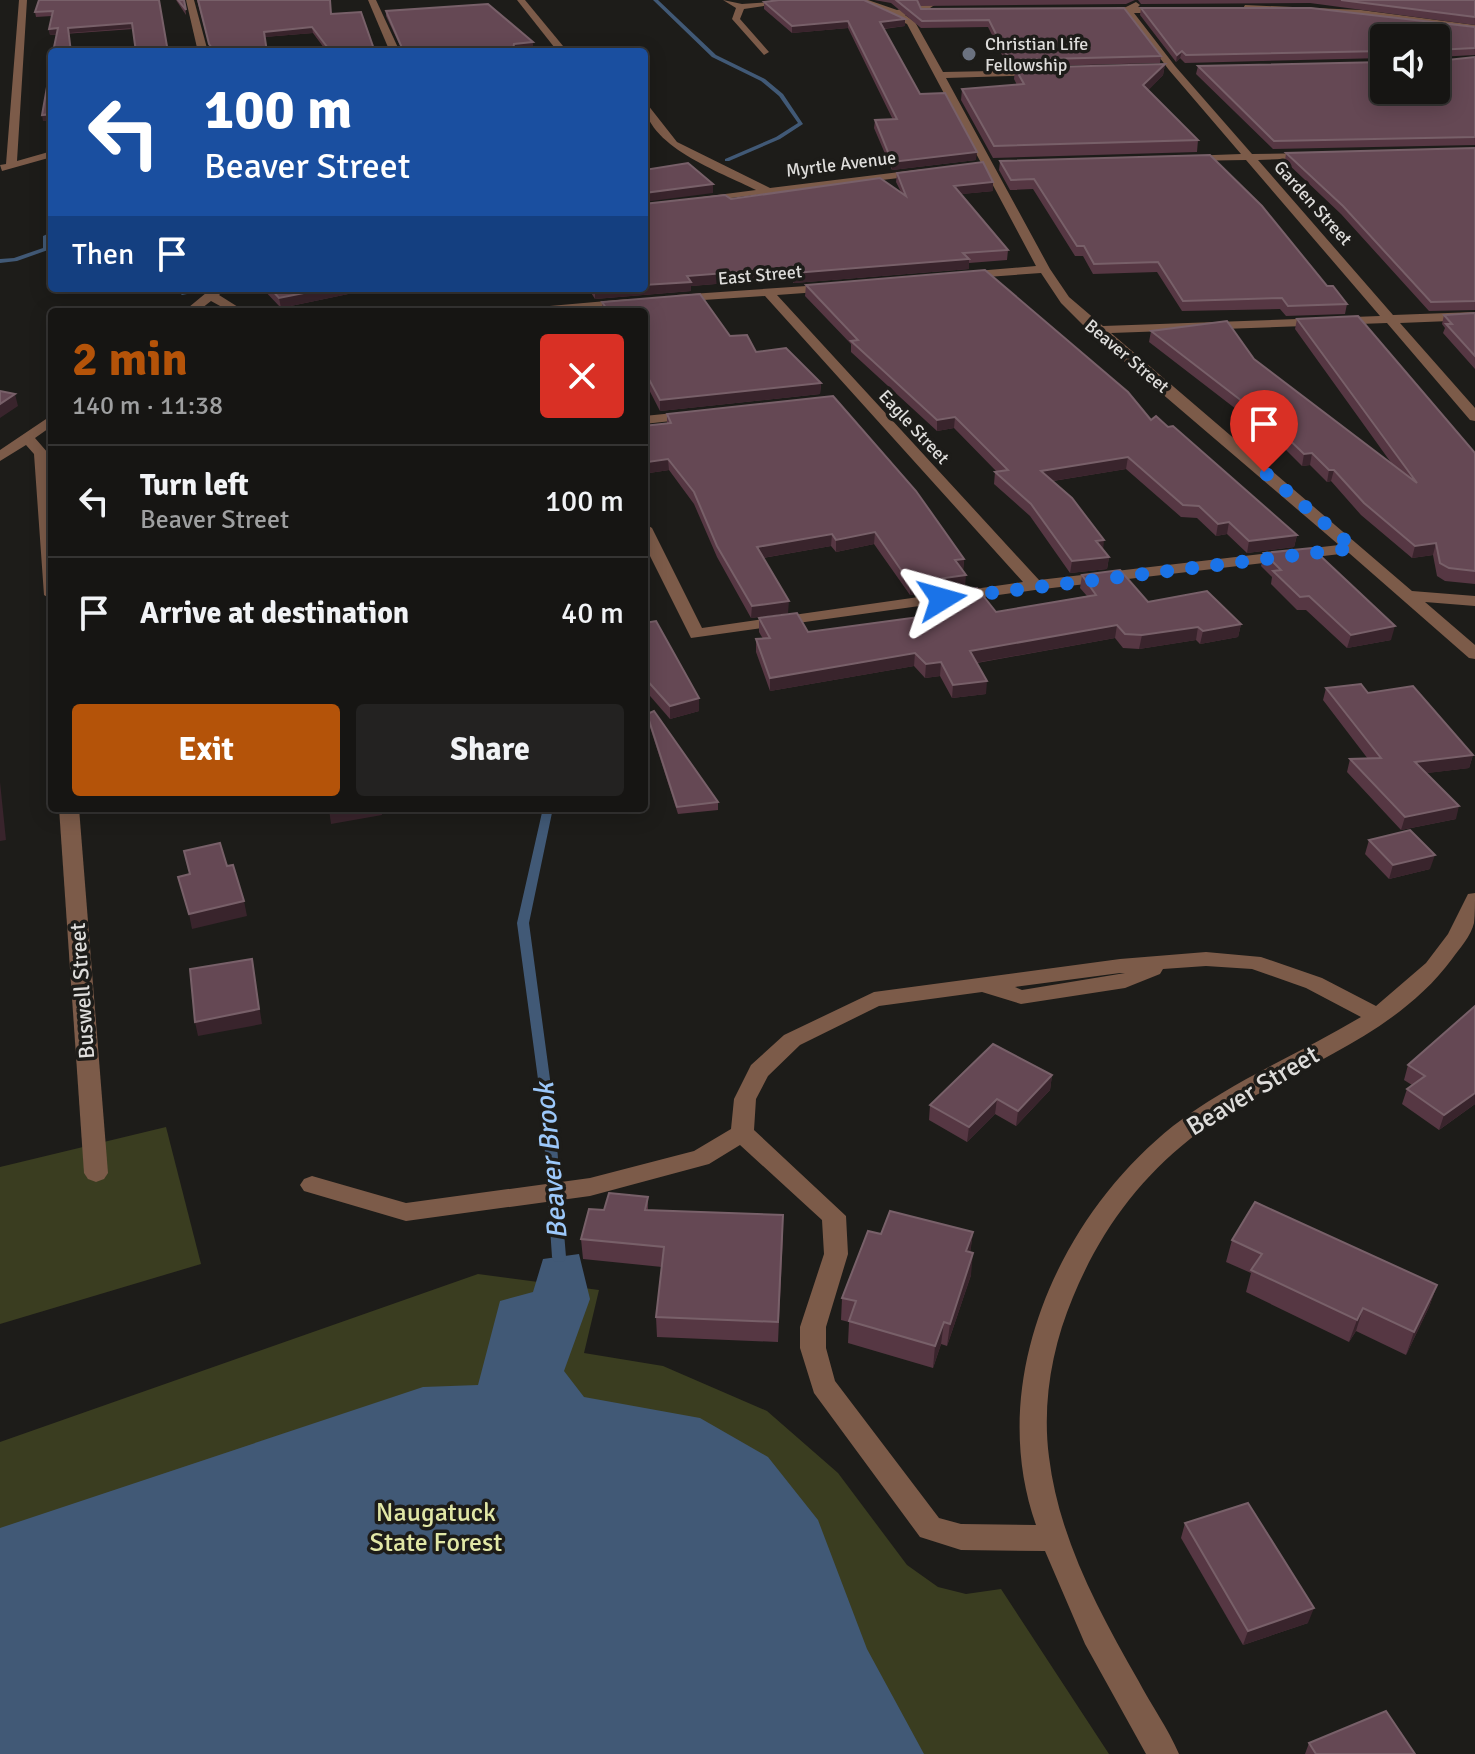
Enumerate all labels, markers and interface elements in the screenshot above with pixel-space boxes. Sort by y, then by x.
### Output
map controls [1370,24,1450,104]
button: sound [1370,24,1450,104]
place label: Christian Life Fellowship [985,33,1088,76]
marker: Christian Life Fellowship [960,45,978,63]
text: 100 m [204,75,352,144]
icon: left [72,80,176,184]
text: Beaver Street [204,144,410,189]
street label: Myrtle Avenue [785,146,897,182]
street label: Garden Street [1269,156,1357,250]
icon: arrive [150,232,194,276]
text: Then [72,236,134,273]
street label: East Street [717,260,803,290]
street label: Beaver Street [1080,314,1174,398]
text: 2 min [72,330,188,389]
button: close [540,334,624,418]
street label: Eagle Street [874,385,954,469]
text: 140 m · 11:38 [72,390,223,422]
pin [1230,390,1298,472]
icon: arrive [1242,402,1286,446]
text: Turn left [140,467,249,504]
icon: left [72,479,116,523]
text: 100 m [545,483,624,520]
text: Beaver Street [140,504,289,536]
position arrow [900,557,984,641]
icon: arrive [72,591,116,635]
text: Arrive at destination [140,595,409,632]
text: 40 m [561,595,624,632]
button: Exit [72,704,340,796]
button: Share [356,704,624,796]
street label: Buswell Street [64,922,100,1060]
street label: Beaver Street [1181,1039,1325,1143]
water label: Beaver Brook [527,1078,575,1241]
park label: Naugatuck State Forest [370,1497,502,1559]

